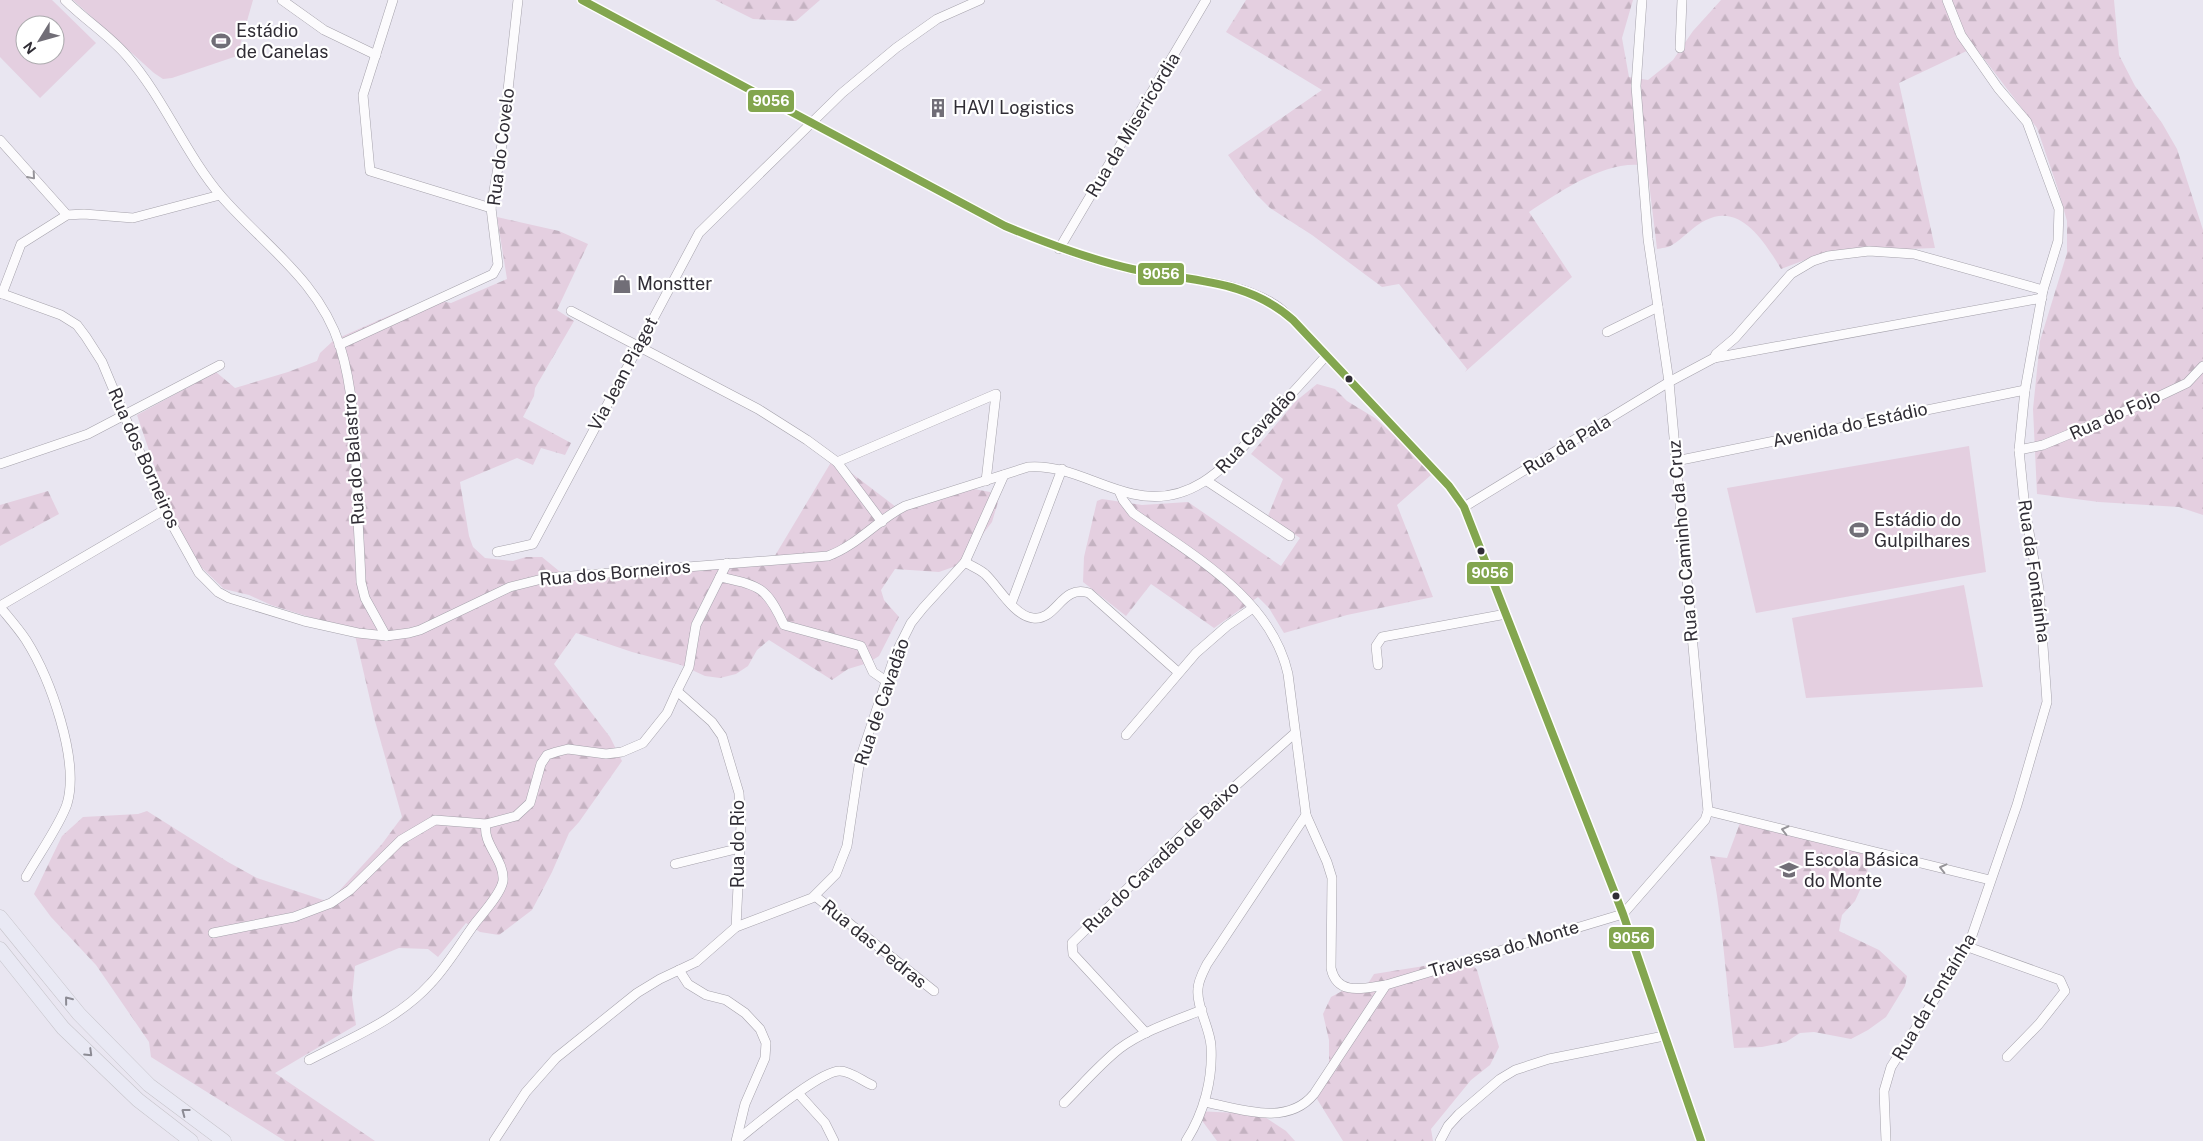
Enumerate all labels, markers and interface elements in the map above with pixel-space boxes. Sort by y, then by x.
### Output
north arrow [15,15,65,65]
place label: Estádio de Canelas [236,20,328,62]
sports icon: Estádio de Canelas [210,30,232,52]
text: N [20,39,39,57]
street label: Rua da Misericórdia [1081,49,1184,201]
street label: Rua do Covelo [483,87,518,207]
line badge: 9056 [747,89,795,113]
text: 9056 [753,93,789,109]
building icon: HAVI Logistics [927,97,949,119]
place label: HAVI Logistics [953,97,1074,118]
one-way arrow [26,171,35,180]
line badge: 9056 [1137,262,1185,286]
text: 9056 [1143,266,1179,282]
shop icon: Monstter [611,273,633,295]
place label: Monstter [637,273,712,294]
street label: Via Jean Piaget [584,313,661,434]
unlabelled marker [1344,374,1354,384]
street label: Rua dos Borneiros [104,384,185,531]
street label: Rua Cavadão [1211,384,1300,477]
street label: Rua do Fojo [2066,385,2163,444]
street label: Rua do Balastro [338,392,369,526]
street label: Avenida do Estádio [1770,398,1929,451]
street label: Rua da Pala [1519,410,1614,479]
street label: Rua do Caminho da Cruz [1663,439,1702,643]
street label: Rua da Fontaínha [2014,498,2055,644]
place label: Estádio do Gulpilhares [1874,509,1970,551]
sports icon: Estádio do Gulpilhares [1848,519,1870,541]
unlabelled marker [1476,546,1486,556]
street label: Rua dos Borneiros [539,555,691,590]
line badge: 9056 [1466,561,1514,585]
text: 9056 [1472,565,1508,581]
street label: Rua de Cavadão [850,635,913,768]
street label: Rua do Cavadão de Baixo [1078,776,1243,937]
street label: Rua do Rio [727,800,748,888]
one-way arrow [1780,825,1789,836]
place label: Escola Básica do Monte [1804,849,1919,891]
school or university icon: Escola Básica do Monte [1778,859,1800,881]
one-way arrow [1938,863,1947,874]
unlabelled marker [1611,891,1621,901]
street label: Rua das Pedras [818,895,931,992]
street label: Travessa do Monte [1426,916,1581,981]
line badge: 9056 [1608,926,1655,950]
street label: Rua da Fontaínha [1887,929,1980,1064]
text: 9056 [1613,930,1649,946]
one-way arrow [65,997,73,1006]
one-way arrow [83,1047,92,1056]
one-way arrow [181,1109,191,1118]

